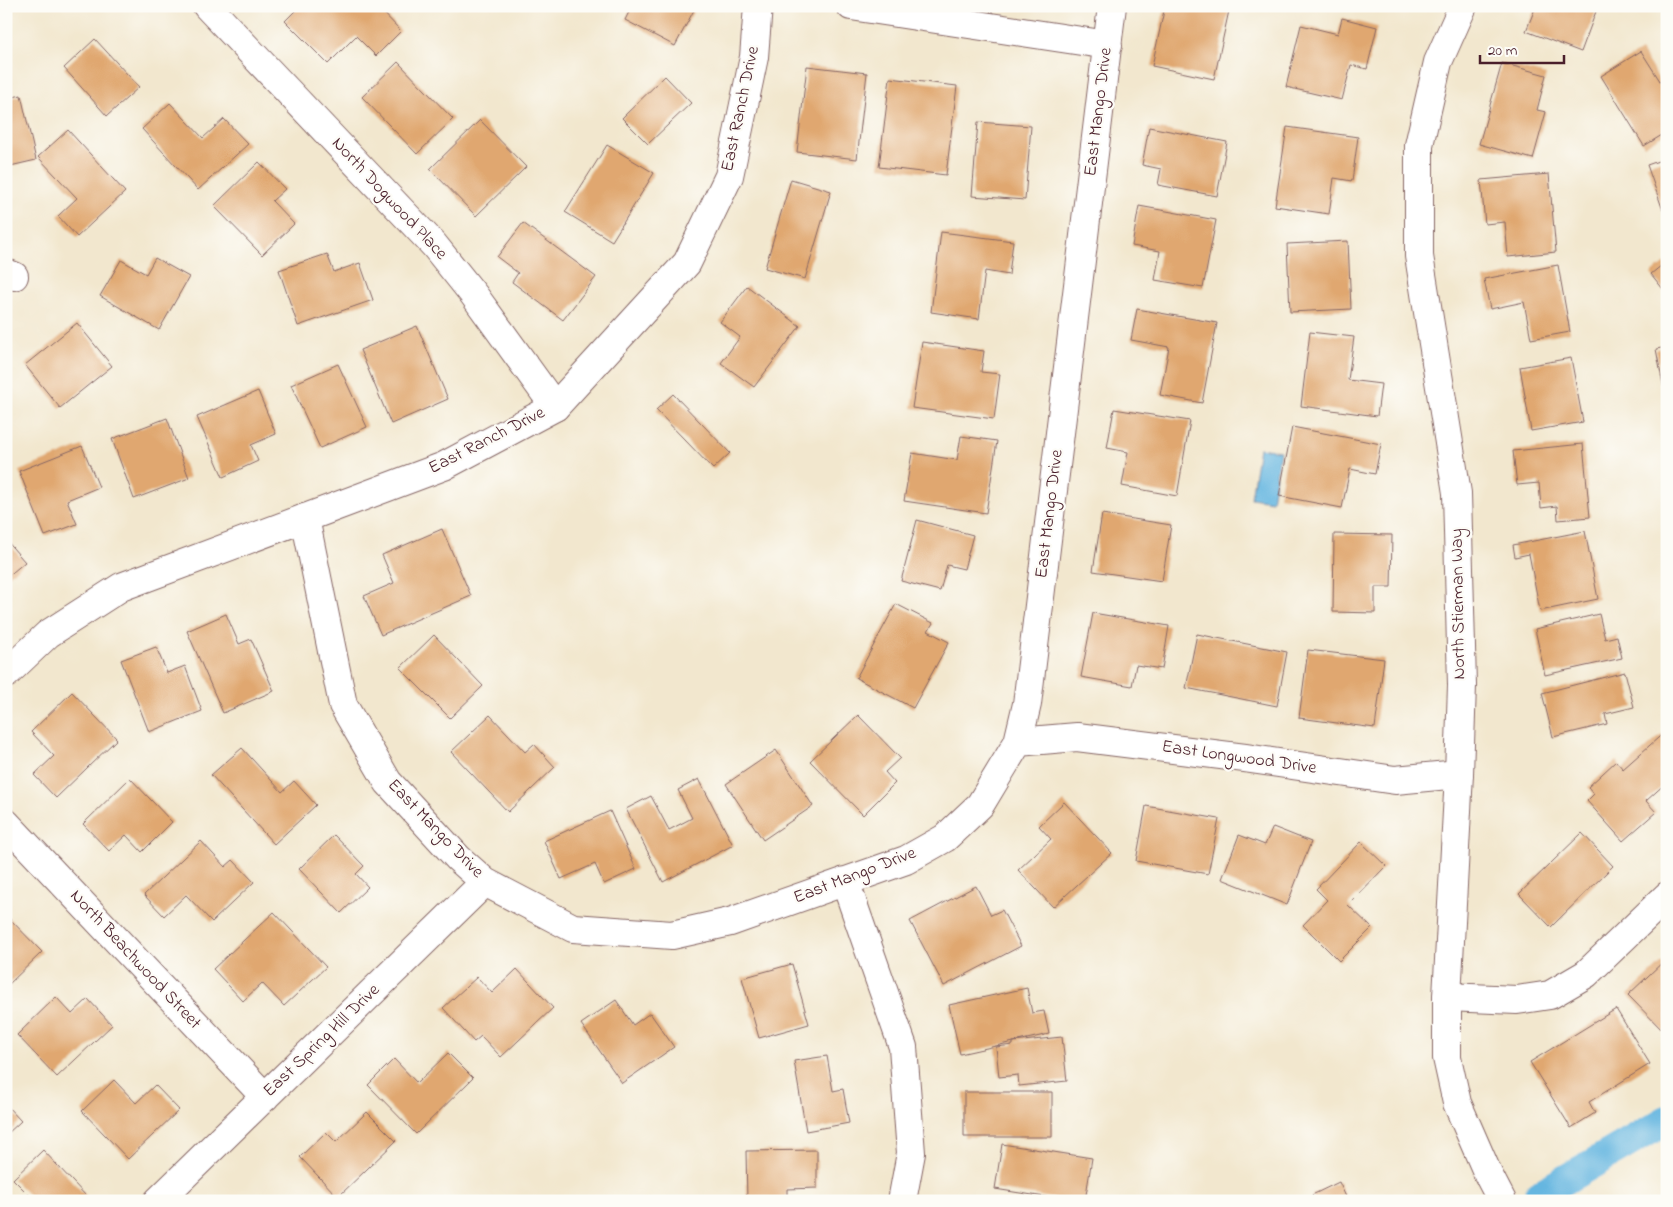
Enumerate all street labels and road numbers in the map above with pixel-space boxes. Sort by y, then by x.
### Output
street label: East Ranch Drive [715,43,767,174]
street label: East Mango Drive [1078,45,1121,178]
street label: North Dogwood Place [324,132,454,268]
street label: East Ranch Drive [424,400,551,482]
street label: East Mango Drive [1029,447,1072,580]
street label: North Stierman Way [1445,528,1473,680]
street label: East Longwood Drive [1160,734,1319,783]
street label: East Mango Drive [380,773,490,886]
street label: East Mango Drive [790,840,921,912]
street label: North Beachwood Street [63,884,207,1036]
street label: East Spring Hill Drive [258,978,388,1104]

